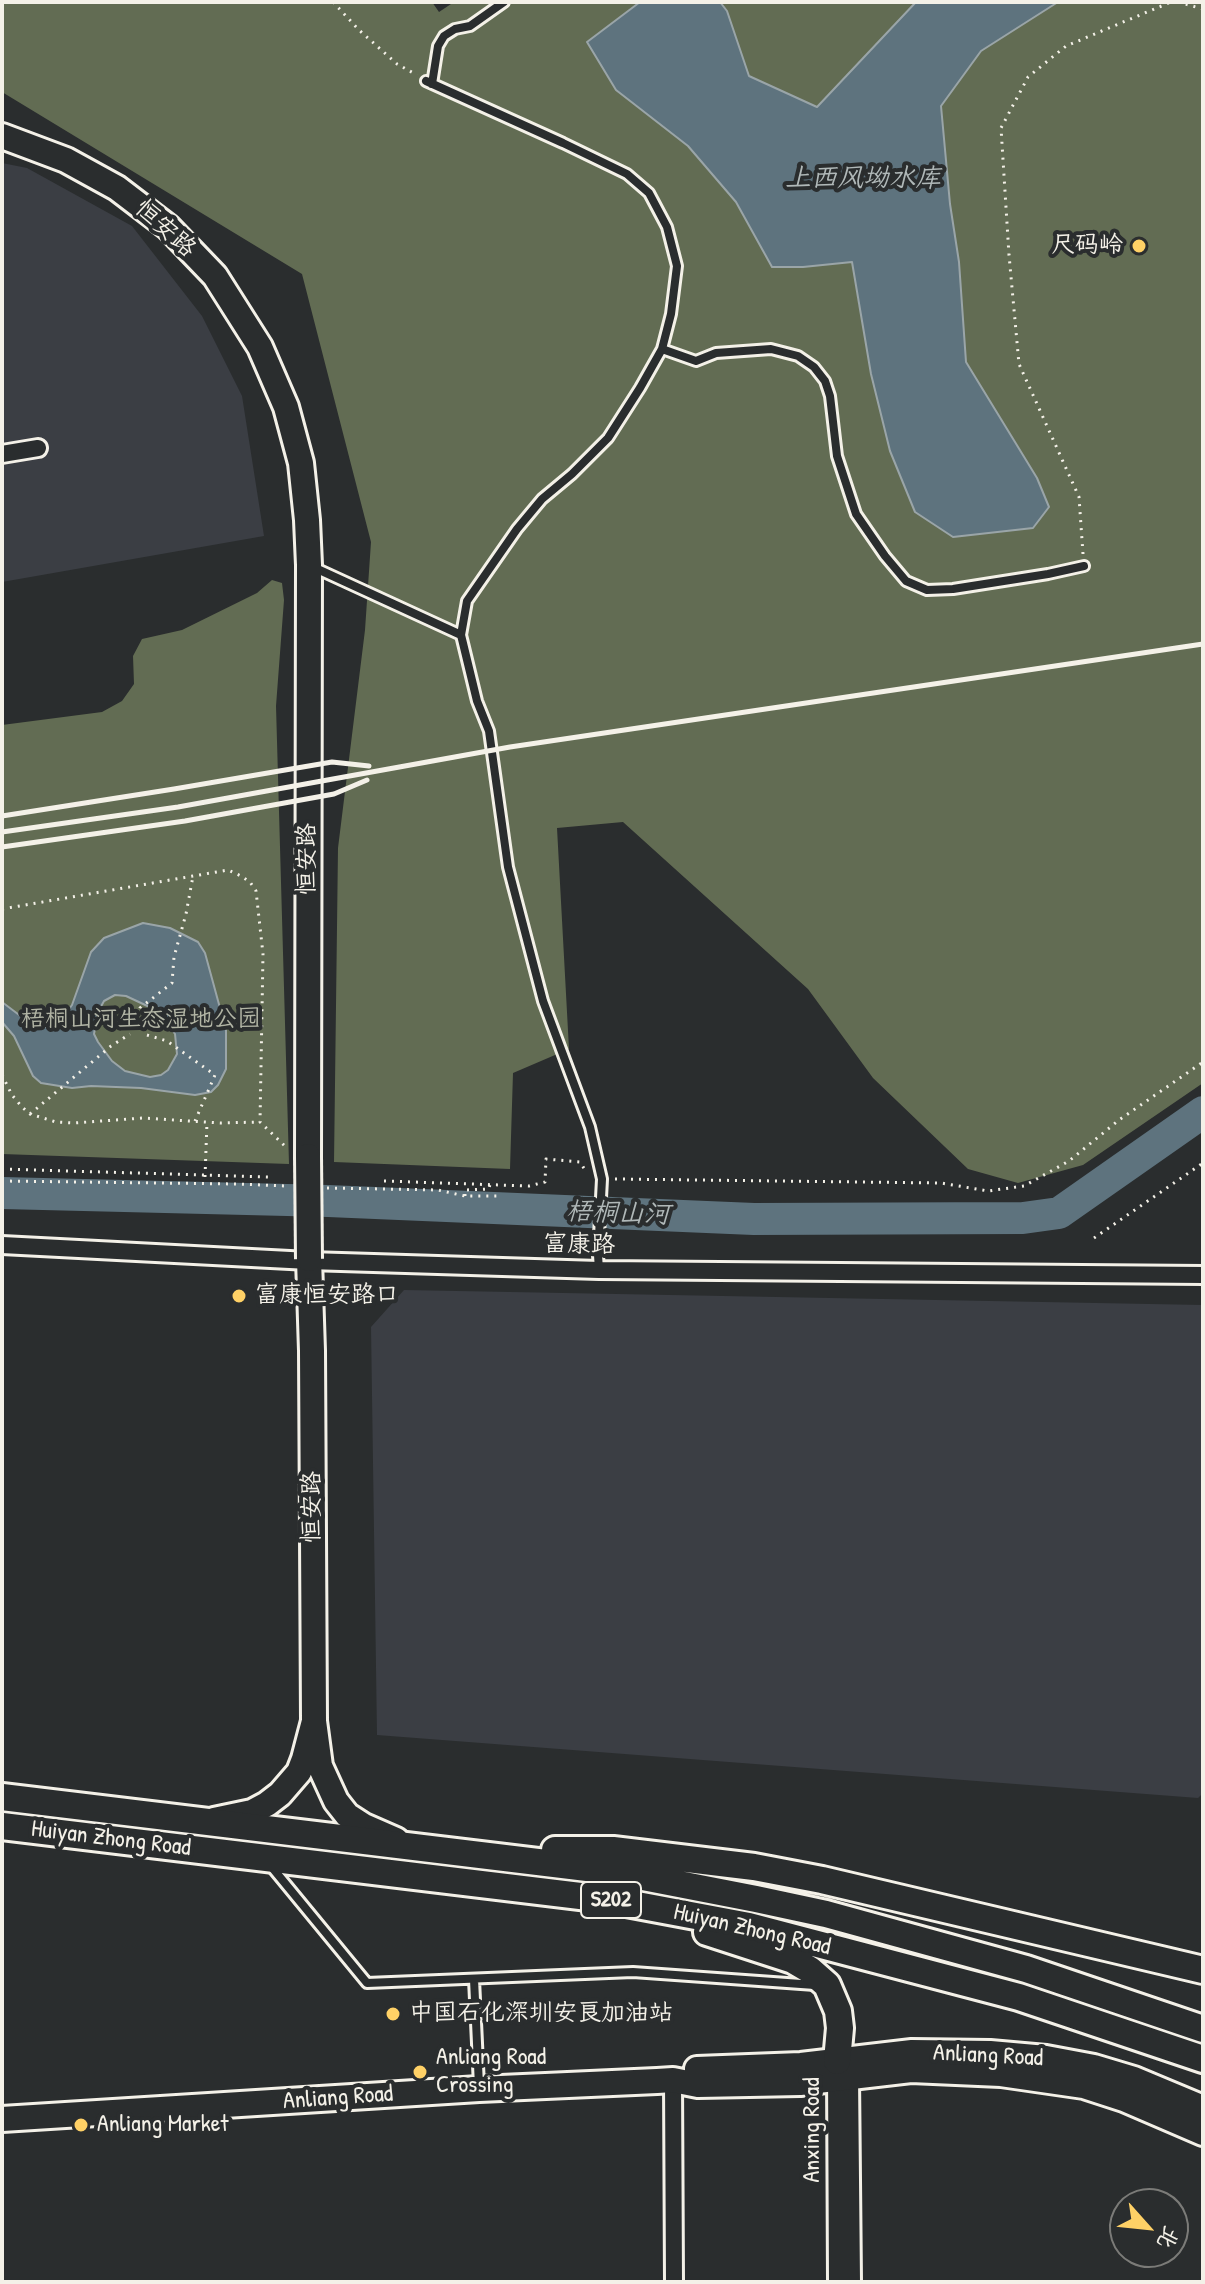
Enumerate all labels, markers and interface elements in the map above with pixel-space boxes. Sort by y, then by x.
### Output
water label: 上西风坳水库 [785,163,941,195]
street label: 恒安路 [129,194,201,264]
place label: 尺码岭 [1051,232,1123,260]
marker: 尺码岭 [1130,237,1148,255]
street label: 恒安路 [294,823,322,895]
park label: 梧桐山河生态湿地公园 [21,1006,261,1034]
water label: 梧桐山河 [565,1197,671,1231]
street label: 富康路 [543,1230,615,1260]
place label: 富康恒安路口 [255,1282,399,1310]
marker: 富康恒安路口 [230,1287,248,1305]
street label: 恒安路 [299,1471,327,1543]
street label: Huiyan Zhong Road [30,1815,192,1863]
road number: S202 [581,1882,641,1918]
street label: Huiyan Zhong Road [671,1898,833,1962]
place label: 中国石化深圳安良加油站 [409,2000,673,2028]
marker: 中国石化深圳安良加油站 [384,2005,402,2023]
street label: Anliang Road [932,2039,1044,2073]
place label: Anliang Road Crossing [436,2044,546,2100]
marker: Anliang Road Crossing [411,2063,429,2081]
street label: Anxing Road [799,2077,827,2183]
street label: Anliang Road [282,2080,394,2116]
place label: Anliang Market [97,2111,228,2139]
marker: Anliang Market [72,2116,90,2134]
north arrow [1109,2188,1189,2268]
text: 北 [1150,2221,1187,2255]

